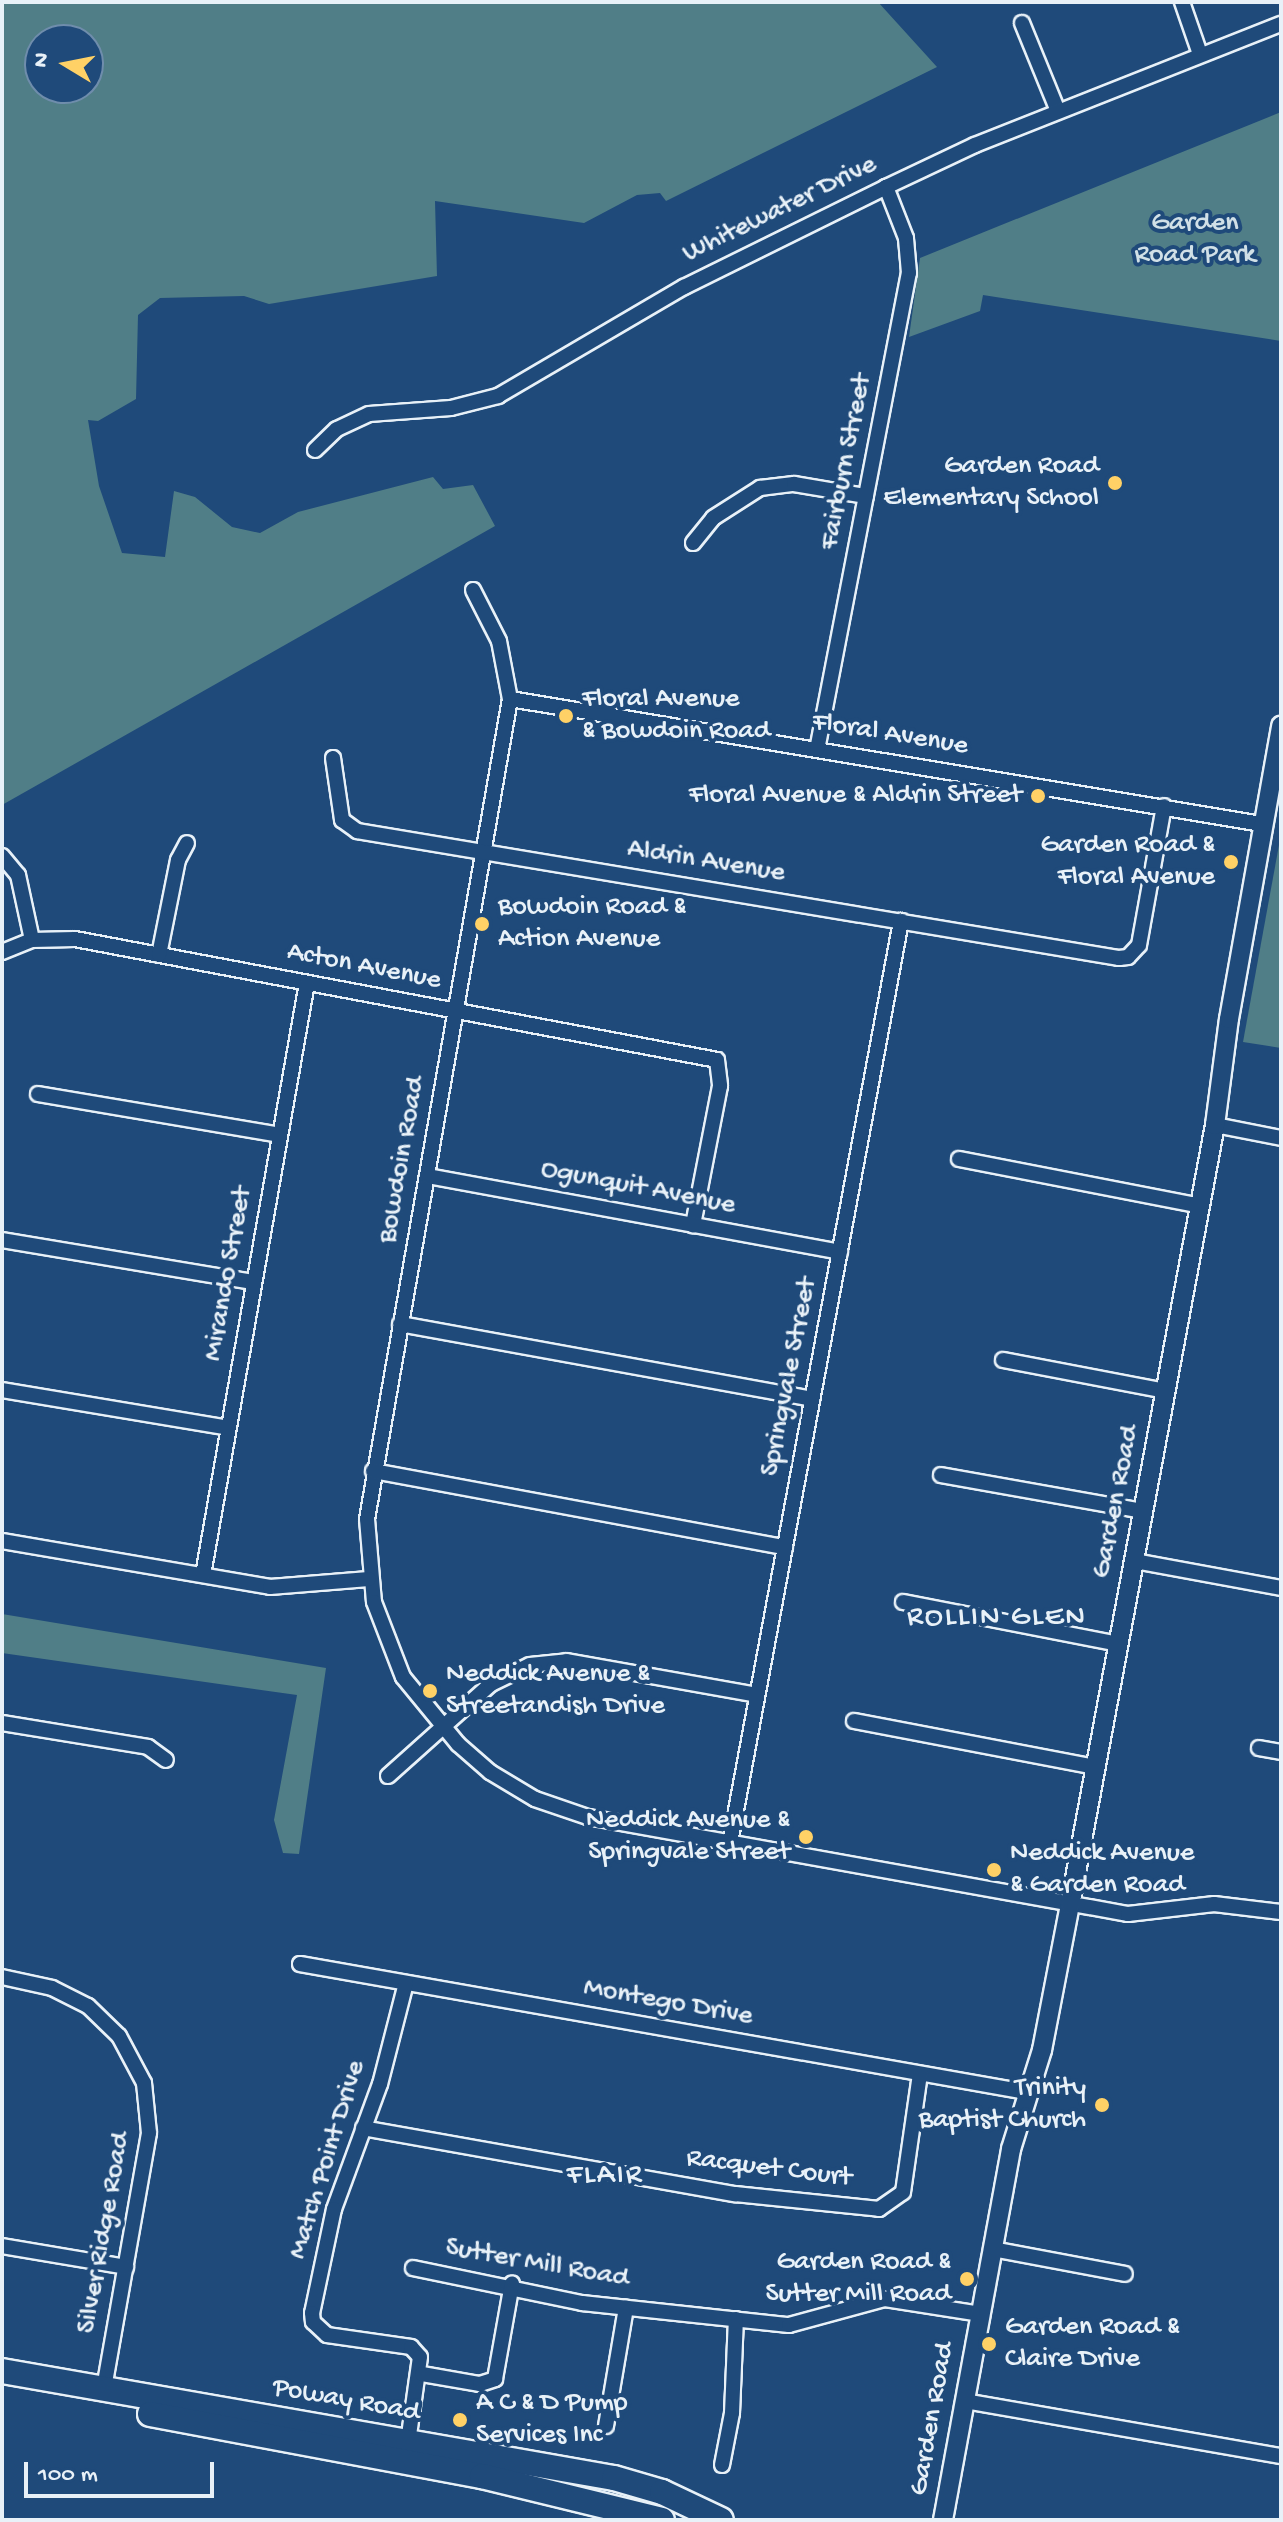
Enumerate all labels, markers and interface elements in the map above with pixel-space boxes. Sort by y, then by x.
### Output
north arrow [24,24,104,104]
text: N [28,51,56,70]
street label: Whitewater Drive [678,149,882,271]
park label: Garden Road Park [1134,207,1256,273]
street label: Fairburn Street [813,371,881,553]
place label: Garden Road Elementary School [883,450,1099,516]
marker: Garden Road Elementary School [1106,474,1124,492]
place label: Floral Avenue & Bowdoin Road [582,683,770,749]
street label: Floral Avenue [810,706,970,764]
marker: Floral Avenue & Bowdoin Road [557,707,575,725]
place label: Floral Avenue & Aldrin Street [689,779,1022,813]
marker: Floral Avenue & Aldrin Street [1029,787,1047,805]
place label: Garden Road & Floral Avenue [1040,829,1215,895]
street label: Aldrin Avenue [625,833,787,891]
marker: Garden Road & Floral Avenue [1222,853,1240,871]
place label: Bowdoin Road & Action Avenue [498,891,686,957]
marker: Bowdoin Road & Action Avenue [473,915,491,933]
street label: Acton Avenue [284,936,444,998]
street label: Bowdoin Road [372,1074,434,1246]
street label: Ogunquit Avenue [538,1153,738,1223]
street label: Mirando Street [197,1184,261,1364]
street label: Springvale Street [754,1275,826,1479]
street label: Garden Road [1086,1423,1148,1581]
district label: ROLLIN GLEN [907,1601,1087,1637]
place label: Neddick Avenue & Streetandish Drive [446,1658,665,1724]
marker: Neddick Avenue & Streetandish Drive [421,1682,439,1700]
place label: Neddick Avenue & Springvale Street [586,1804,790,1870]
marker: Neddick Avenue & Springvale Street [797,1828,815,1846]
place label: Neddick Avenue & Garden Road [1010,1837,1194,1903]
marker: Neddick Avenue & Garden Road [985,1861,1003,1879]
street label: Montego Drive [581,1972,755,2034]
street label: Match Point Drive [282,2057,374,2263]
place label: Trinity Baptist Church [919,2072,1086,2138]
marker: Trinity Baptist Church [1093,2096,1111,2114]
street label: Silver Ridge Road [71,2130,139,2336]
street label: Racquet Court [684,2142,854,2196]
district label: FLAIR [567,2159,643,2195]
street label: Sutter Mill Road [443,2231,631,2297]
place label: Garden Road & Sutter Mill Road [765,2246,951,2312]
marker: Garden Road & Sutter Mill Road [958,2270,976,2288]
place label: Garden Road & Claire Drive [1005,2311,1180,2377]
marker: Garden Road & Claire Drive [980,2335,998,2353]
street label: Garden Road [903,2340,963,2498]
street label: Poway Road [270,2372,422,2430]
place label: A C & D Pump Services Inc [476,2387,628,2453]
marker: A C & D Pump Services Inc [451,2411,469,2429]
scale bar [28,2446,218,2496]
text: 100 m [38,2461,98,2490]

